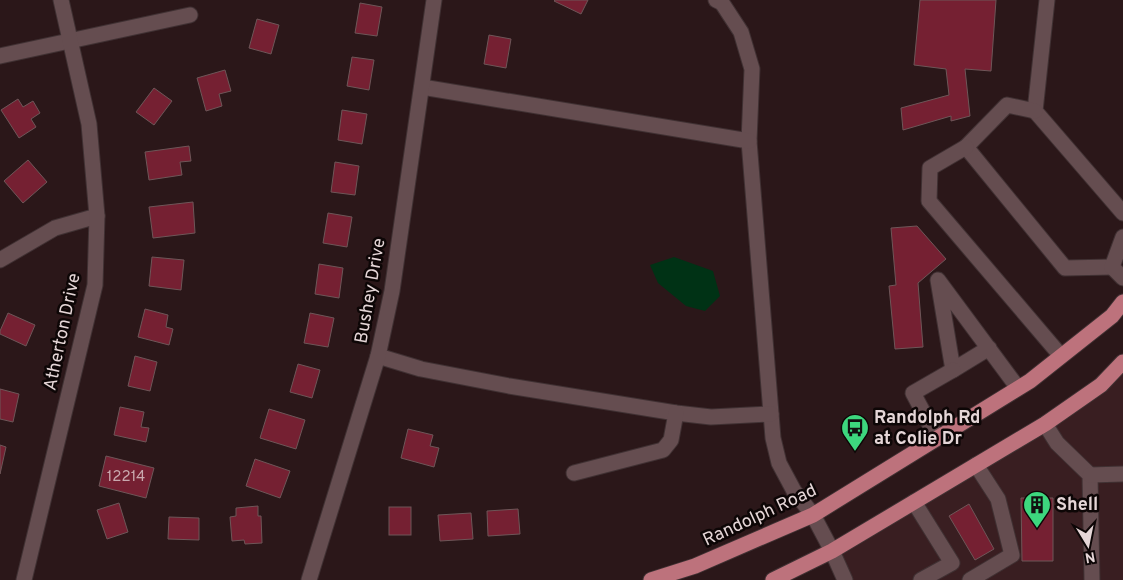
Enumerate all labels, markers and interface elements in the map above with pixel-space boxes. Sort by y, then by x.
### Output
street label: Bushey Drive [350,237,392,345]
street label: Atherton Drive [39,271,87,393]
place label: Randolph Rd at Colie Dr [874,407,980,451]
bus stop icon: Randolph Rd at Colie Dr [840,413,870,452]
house number: 12214 [107,468,145,487]
street label: Randolph Road [699,480,821,552]
building icon: Shell [1022,490,1052,529]
place label: Shell [1056,494,1098,517]
north arrow [1063,520,1113,570]
text: N [1084,547,1096,566]

